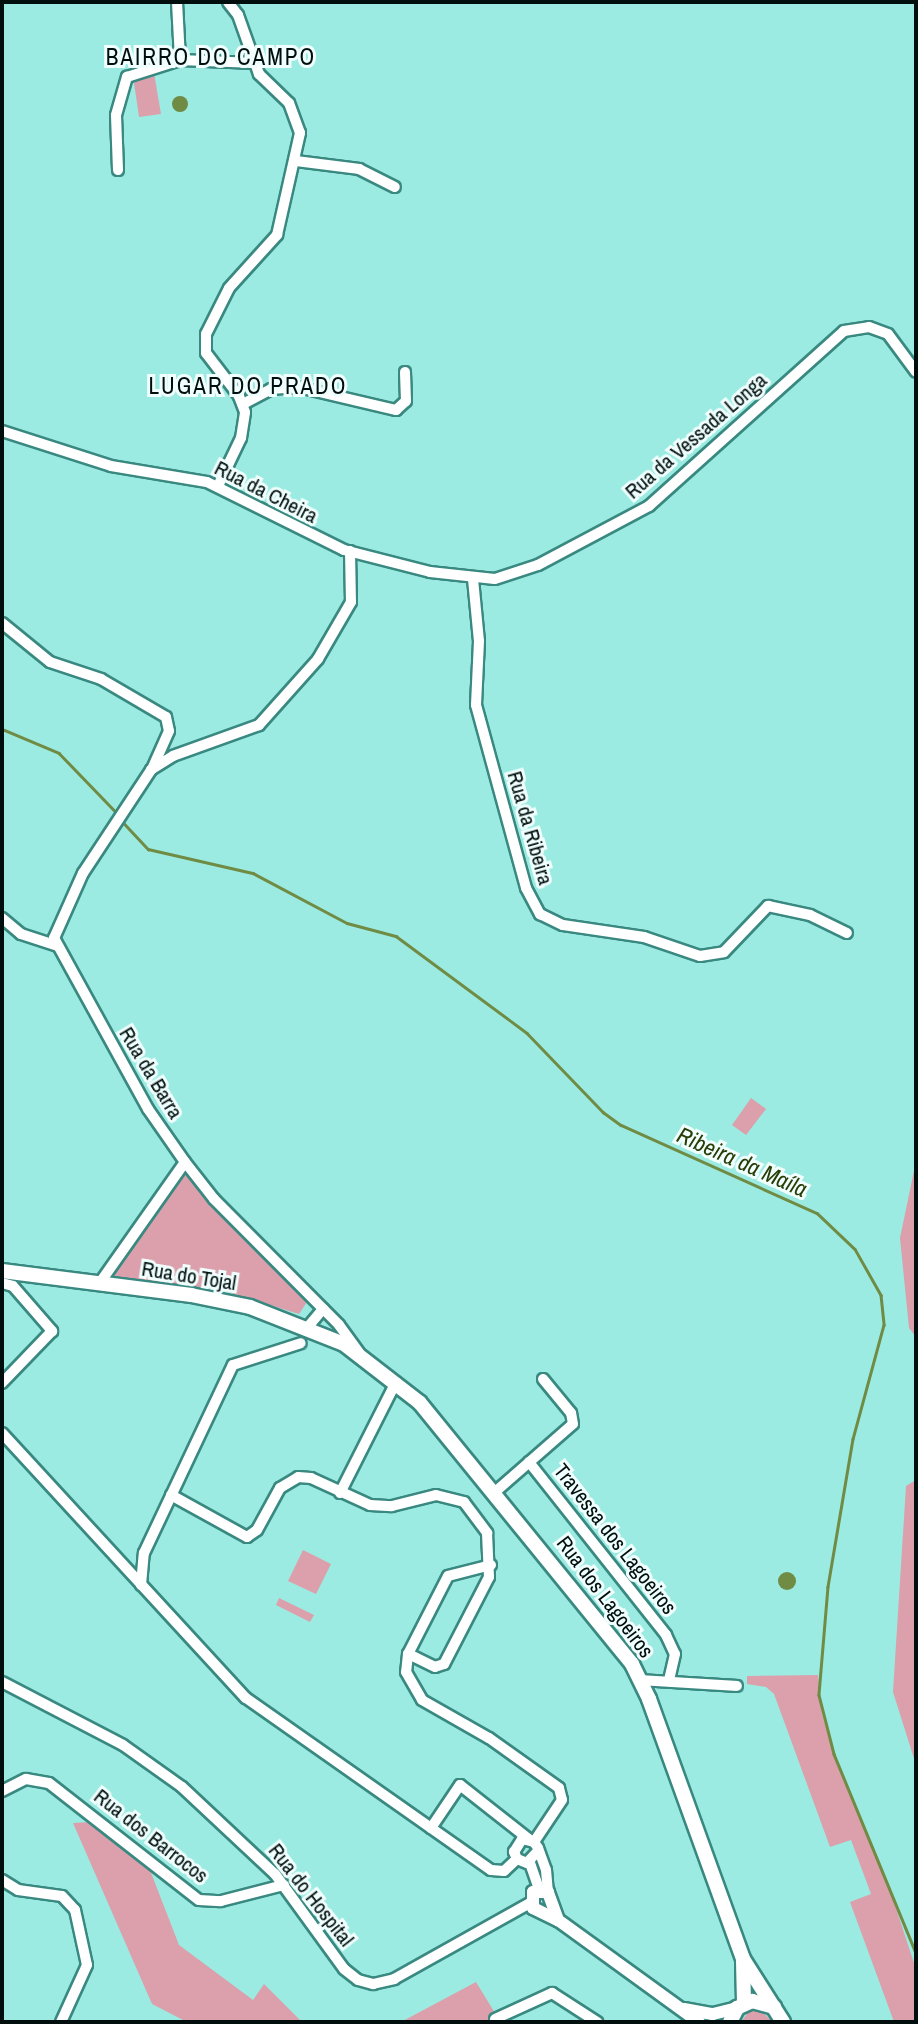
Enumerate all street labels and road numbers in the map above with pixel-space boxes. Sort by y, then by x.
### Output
street label: Rua da Vessada Longa [620,368,772,504]
street label: Rua da Cheira [210,455,322,529]
street label: Rua da Ribeira [502,768,558,888]
street label: Rua da Barra [114,1023,188,1123]
street label: Rua do Tojal [140,1256,238,1296]
street label: Travessa dos Lagoeiros [548,1459,682,1619]
street label: Rua dos Lagoeiros [551,1531,659,1663]
street label: Rua dos Barrocos [89,1784,213,1888]
street label: Rua do Hospital [263,1839,359,1951]

